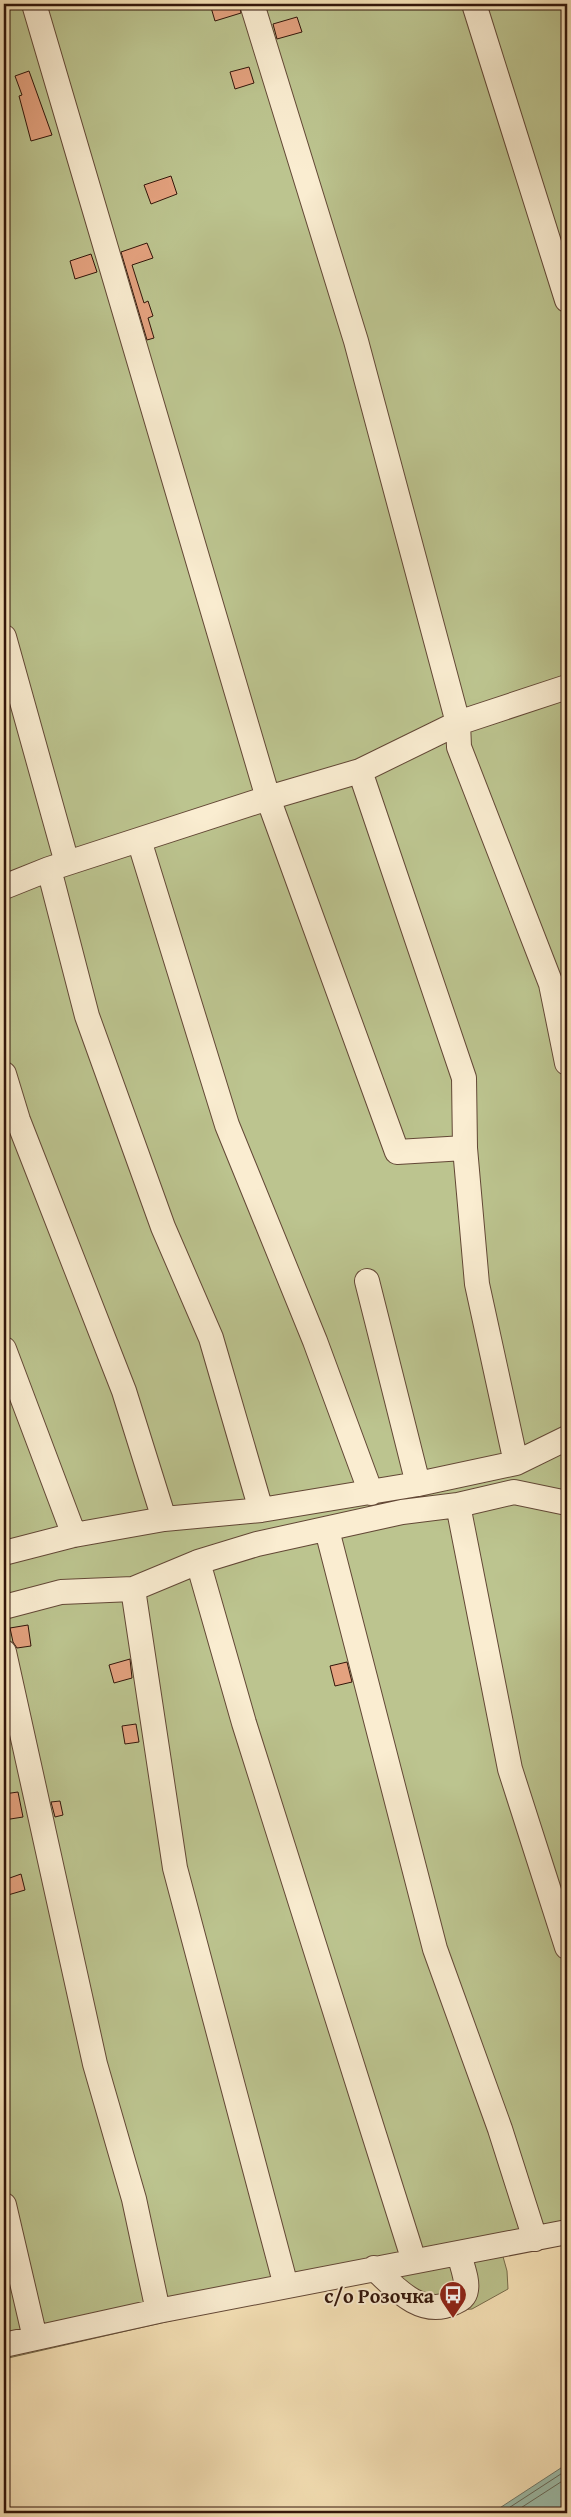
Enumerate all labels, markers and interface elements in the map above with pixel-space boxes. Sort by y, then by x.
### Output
bus stop icon: с/о Розочка [438,2280,468,2319]
place label: с/о Розочка [324,2281,435,2310]

